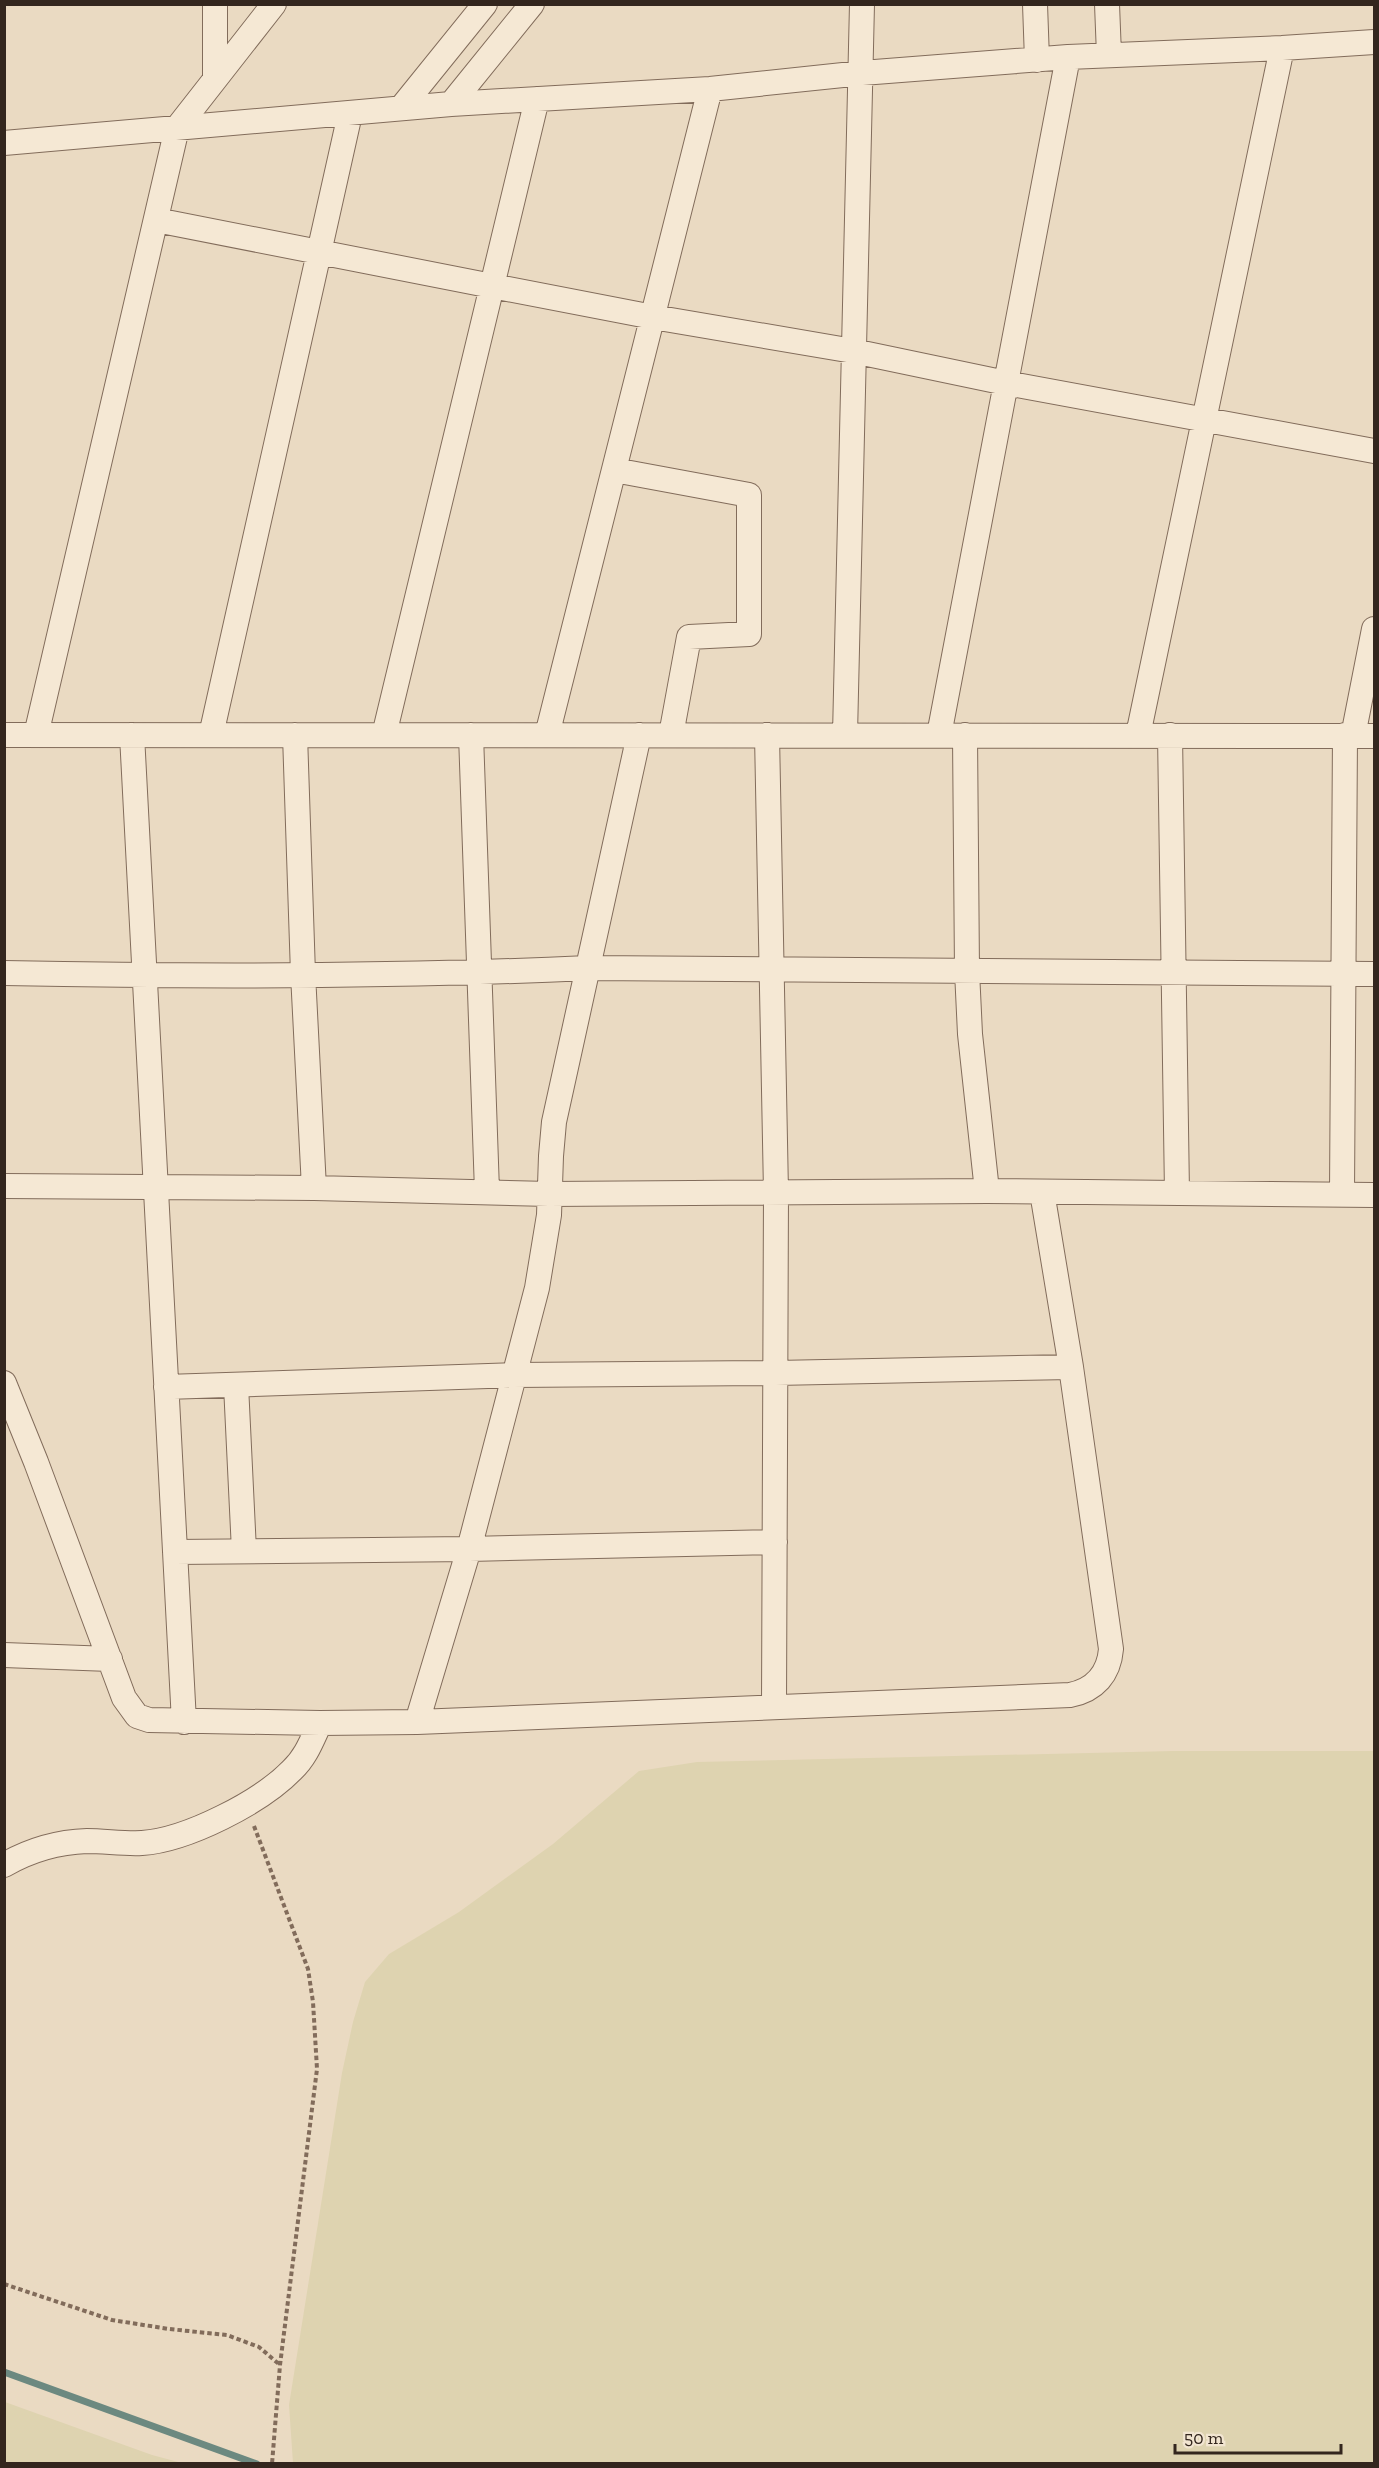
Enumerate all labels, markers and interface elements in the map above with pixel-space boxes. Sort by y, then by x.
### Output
scale bar [1175,2417,1342,2455]
text: 50 m [1184,2427,1224,2449]

